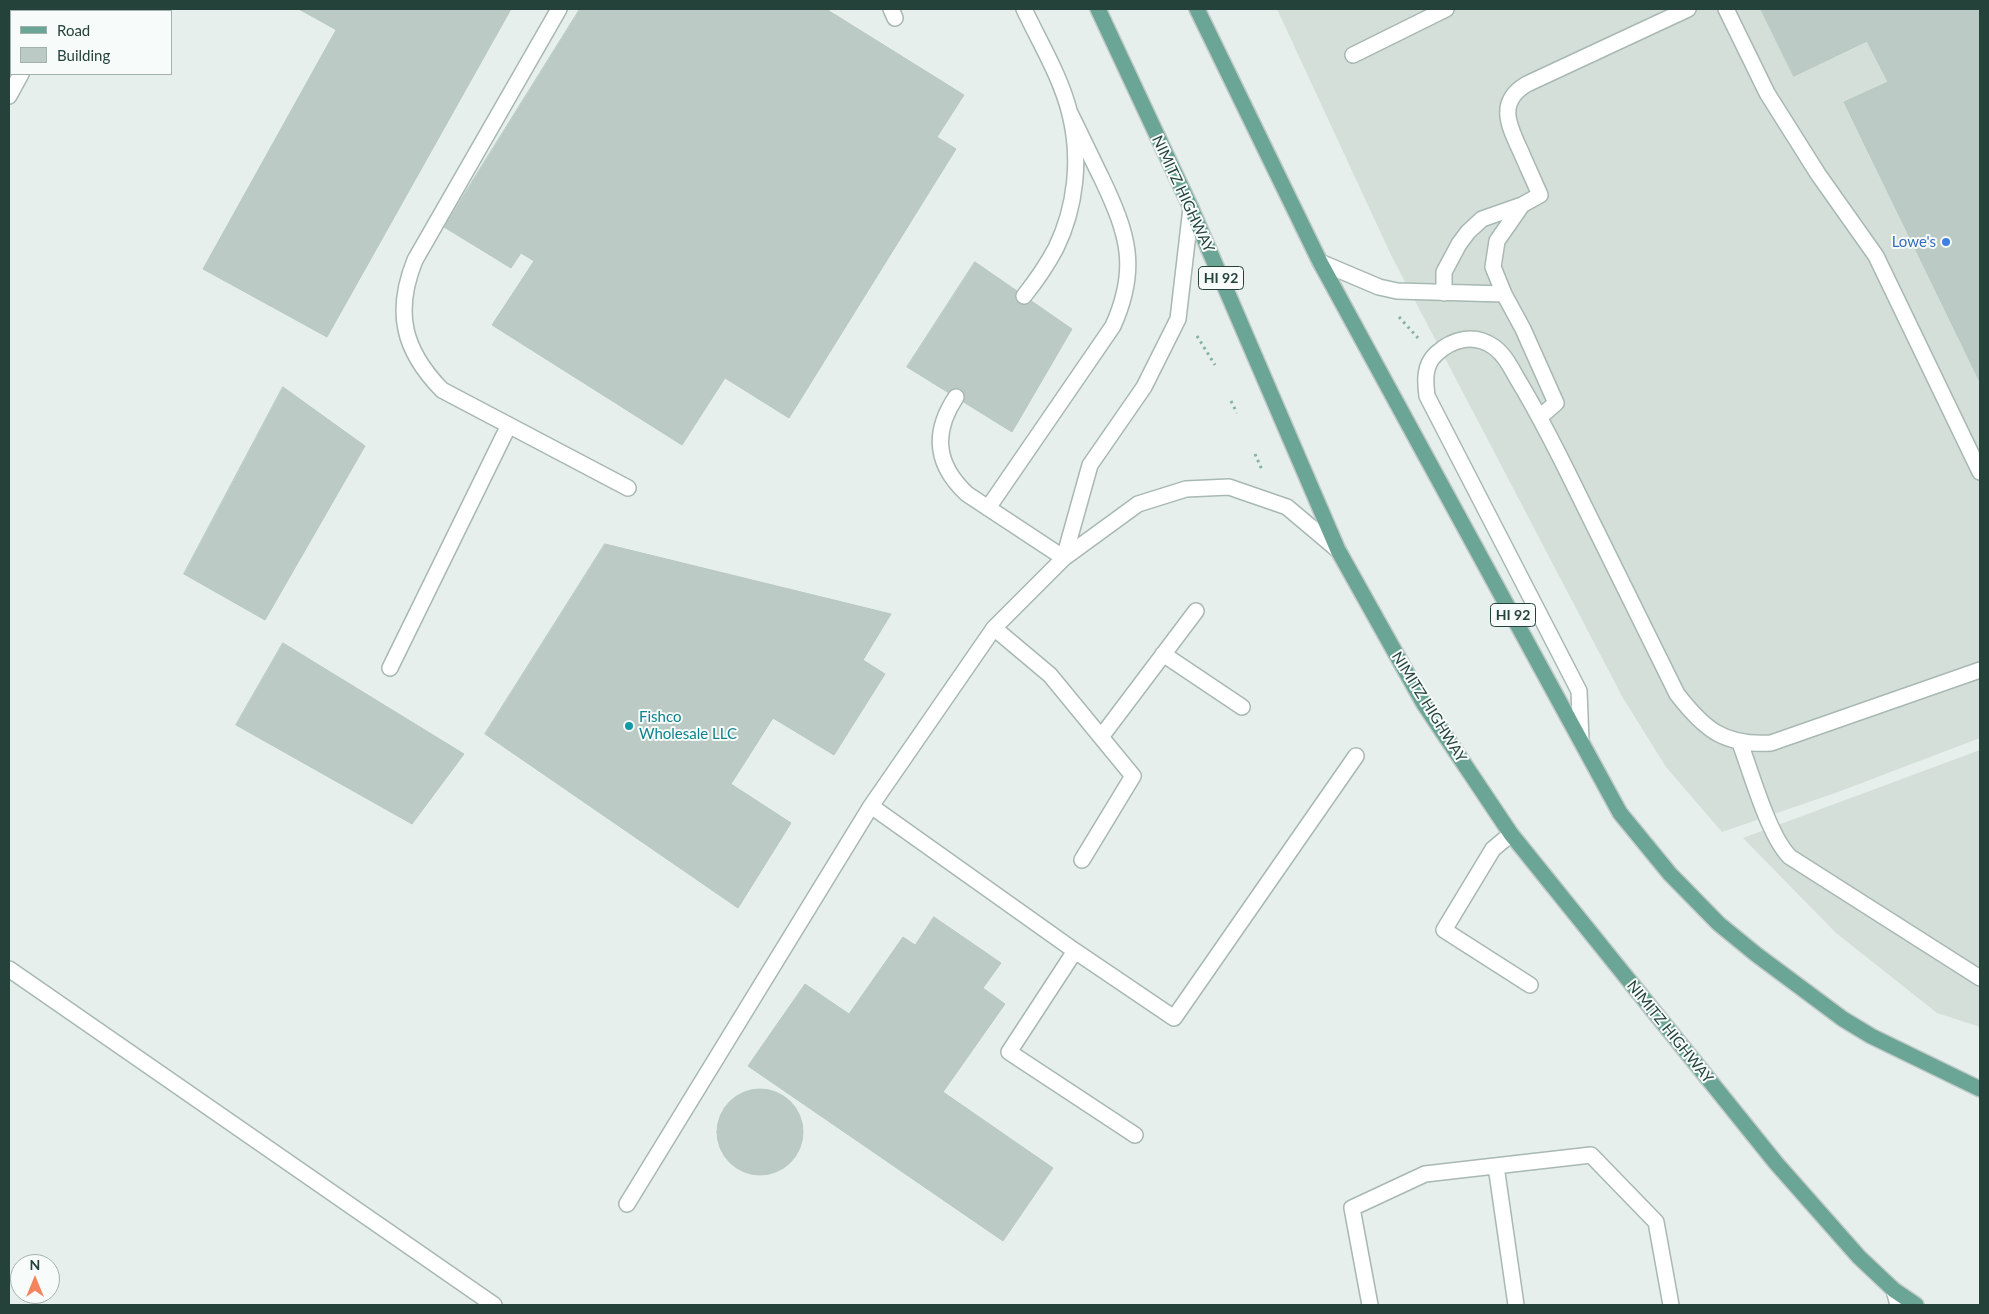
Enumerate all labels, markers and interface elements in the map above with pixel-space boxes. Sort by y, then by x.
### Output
legend [10,10,172,75]
text: Road [57,21,90,39]
text: Building [57,46,110,64]
street label: NIMITZ HIGHWAY [1148,133,1218,255]
place label: Lowe's [1892,233,1936,251]
marker: Lowe's [1940,236,1952,248]
road number: HI 92 [1198,266,1244,290]
road number: HI 92 [1490,604,1536,626]
street label: NIMITZ HIGHWAY [1388,648,1470,766]
place label: Fishco Wholesale LLC [639,708,737,743]
marker: Fishco Wholesale LLC [623,720,635,732]
street label: NIMITZ HIGHWAY [1623,977,1717,1087]
north arrow [10,1254,60,1304]
text: N [30,1256,40,1273]

